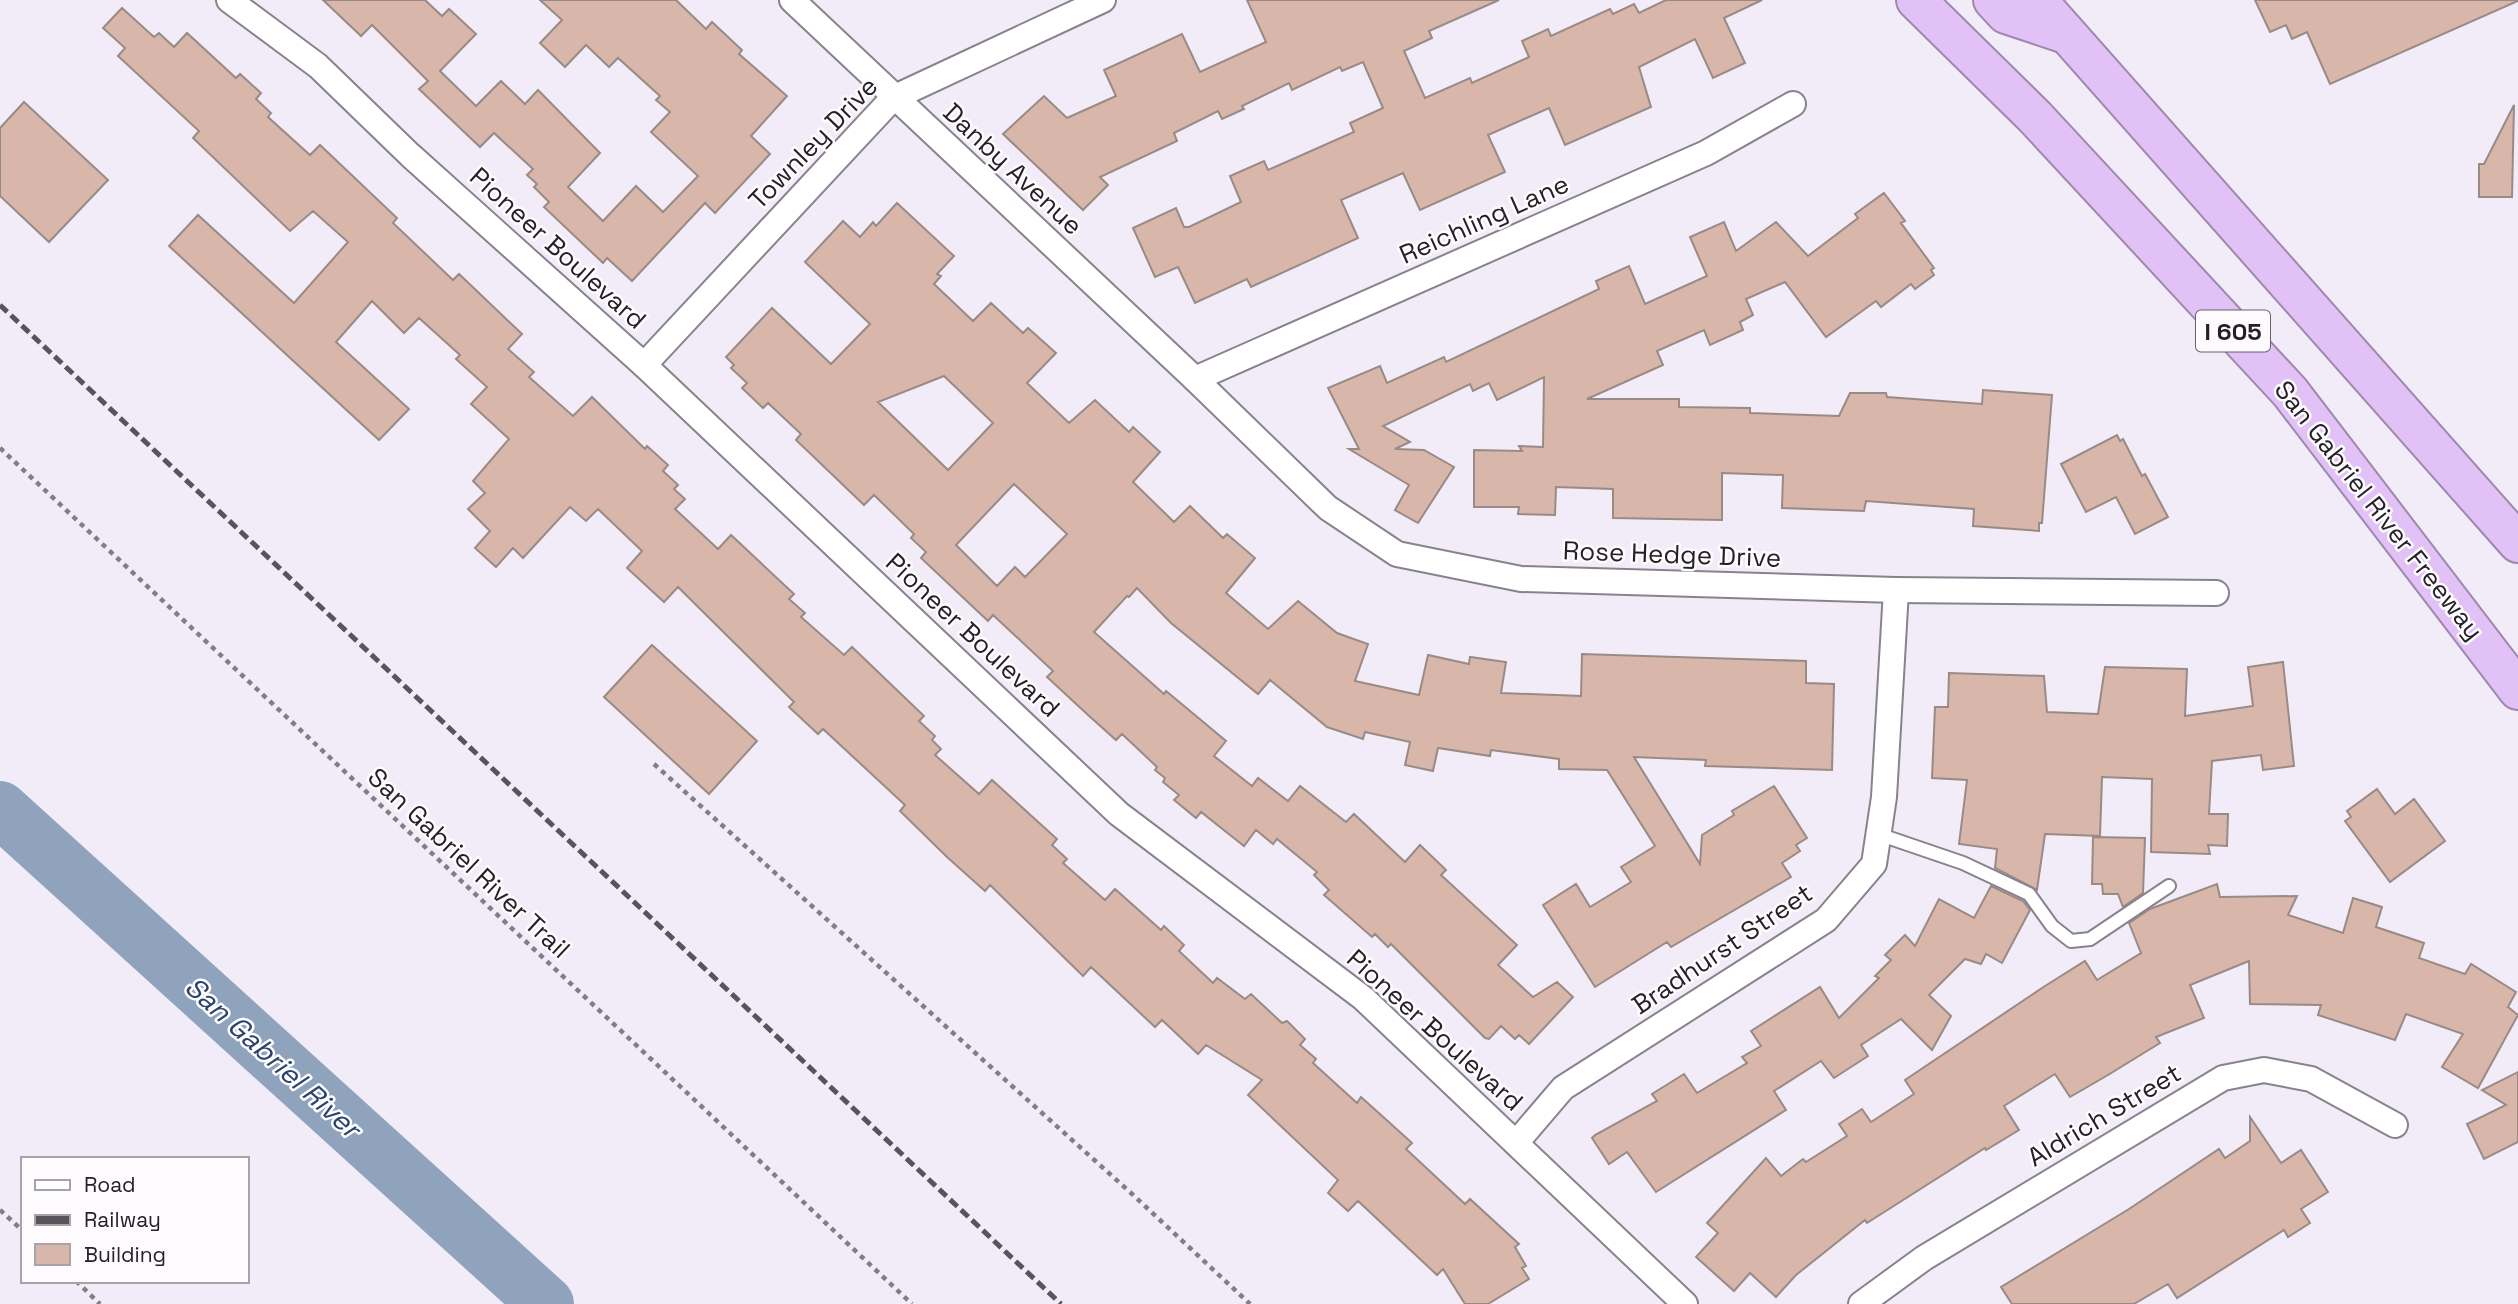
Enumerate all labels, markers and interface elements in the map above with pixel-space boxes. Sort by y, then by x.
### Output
street label: Townley Drive [741,69,885,217]
street label: Danby Avenue [936,96,1090,242]
street label: Pioneer Boulevard [463,160,653,336]
street label: Reichling Lane [1394,166,1574,272]
road number: I 605 [2196,310,2270,352]
street label: San Gabriel River Freeway [2267,373,2491,647]
street label: Rose Hedge Drive [1562,533,1782,575]
street label: Pioneer Boulevard [879,545,1067,725]
street label: San Gabriel River Trail [361,760,577,966]
street label: Bradhurst Street [1625,876,1819,1022]
street label: Pioneer Boulevard [1340,942,1530,1118]
water label: San Gabriel River [178,969,371,1148]
street label: Aldrich Street [2021,1056,2187,1174]
legend [21,1157,248,1283]
text: Road [84,1171,136,1198]
text: Railway [84,1206,161,1233]
text: Building [84,1241,166,1268]

